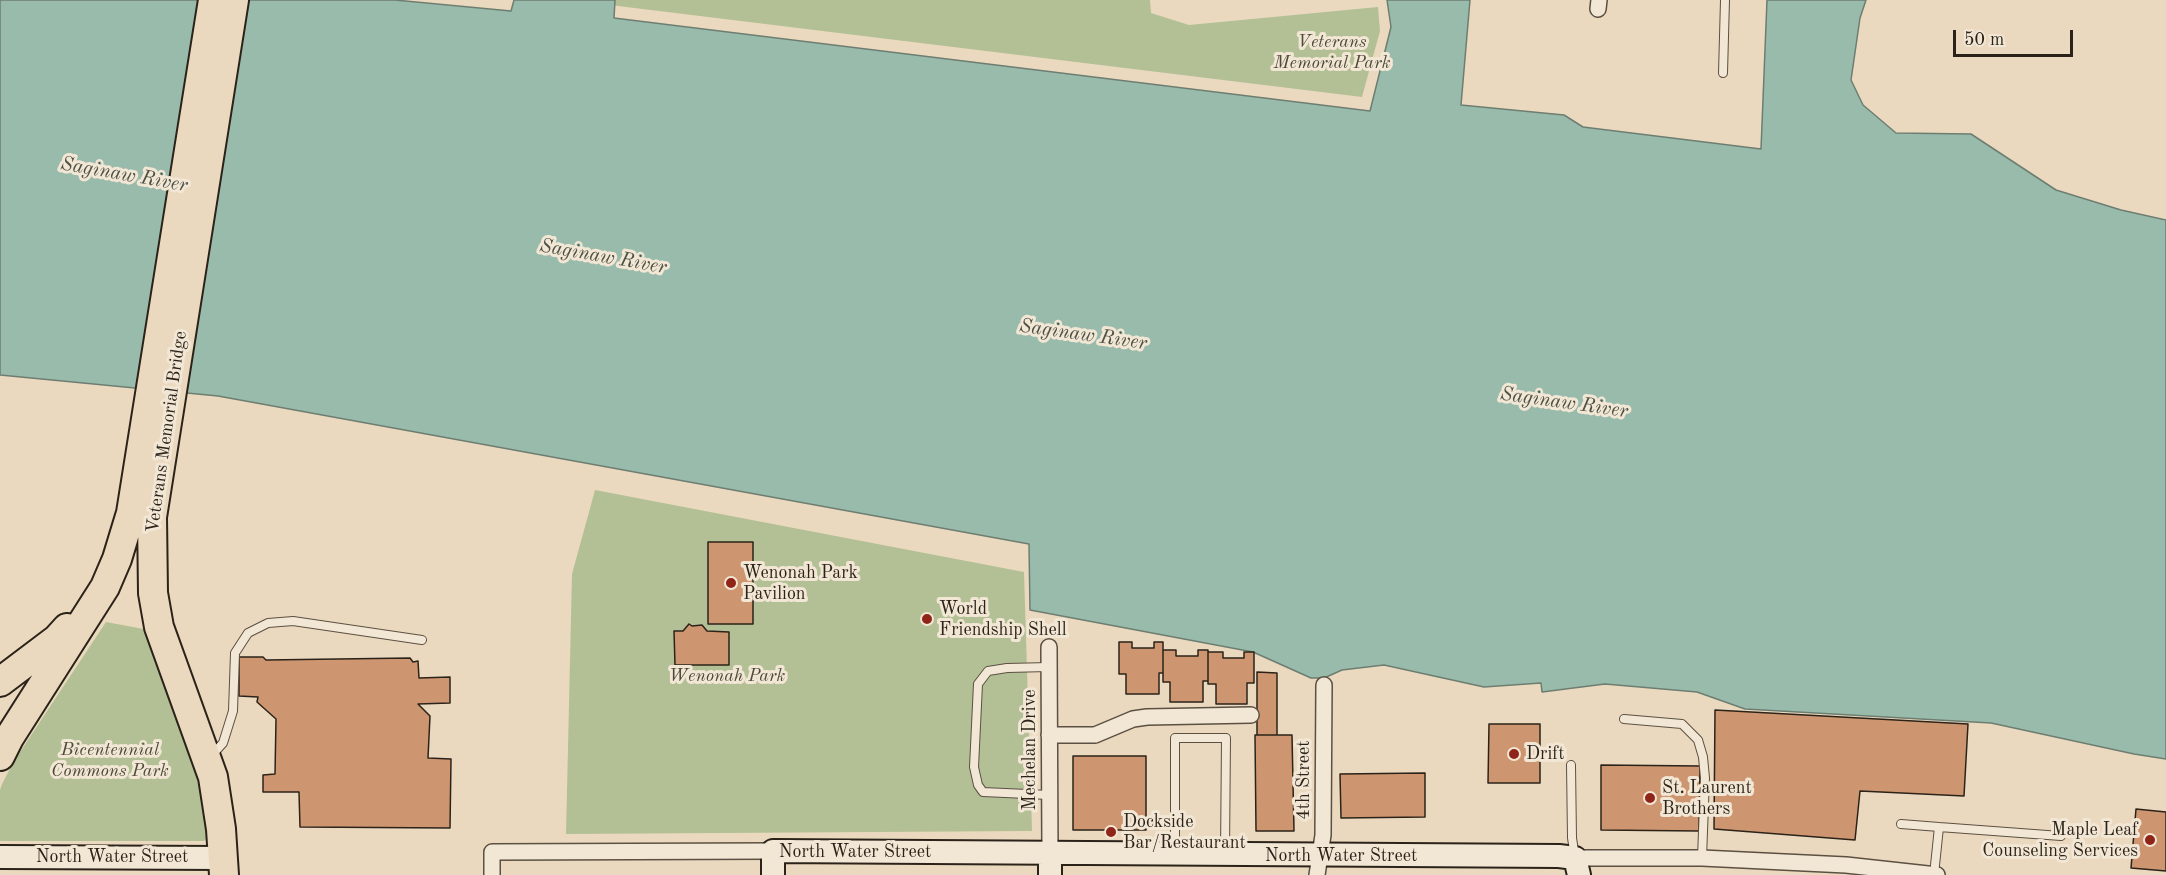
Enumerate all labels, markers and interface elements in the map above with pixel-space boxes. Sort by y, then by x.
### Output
scale bar [1956,18,2076,56]
park label: Veterans Memorial Park [1273,31,1391,74]
text: 50 m [1964,31,2004,49]
water label: Saginaw River [58,152,190,198]
water label: Saginaw River [537,234,669,280]
water label: Saginaw River [1018,314,1148,356]
street label: Veterans Memorial Bridge [142,330,192,534]
water label: Saginaw River [1499,382,1629,424]
place label: Wenonah Park Pavilion [743,562,858,604]
marker: Wenonah Park Pavilion [724,576,738,590]
place label: World Friendship Shell [939,598,1067,640]
marker: World Friendship Shell [920,612,934,626]
park label: Wenonah Park [669,665,785,687]
street label: Mechelan Drive [1019,689,1041,811]
park label: Bicentennial Commons Park [51,739,169,782]
street label: 4th Street [1293,740,1315,820]
place label: Drift [1526,743,1565,765]
marker: Drift [1507,747,1521,761]
place label: St. Laurent Brothers [1662,777,1752,820]
marker: St. Laurent Brothers [1643,791,1657,805]
place label: Dockside Bar/Restaurant [1123,811,1246,854]
place label: Maple Leaf Counseling Services [1982,819,2138,862]
marker: Dockside Bar/Restaurant [1104,825,1118,839]
marker: Maple Leaf Counseling Services [2143,833,2157,847]
street label: North Water Street [779,841,931,863]
street label: North Water Street [1265,845,1417,867]
street label: North Water Street [36,846,188,868]

